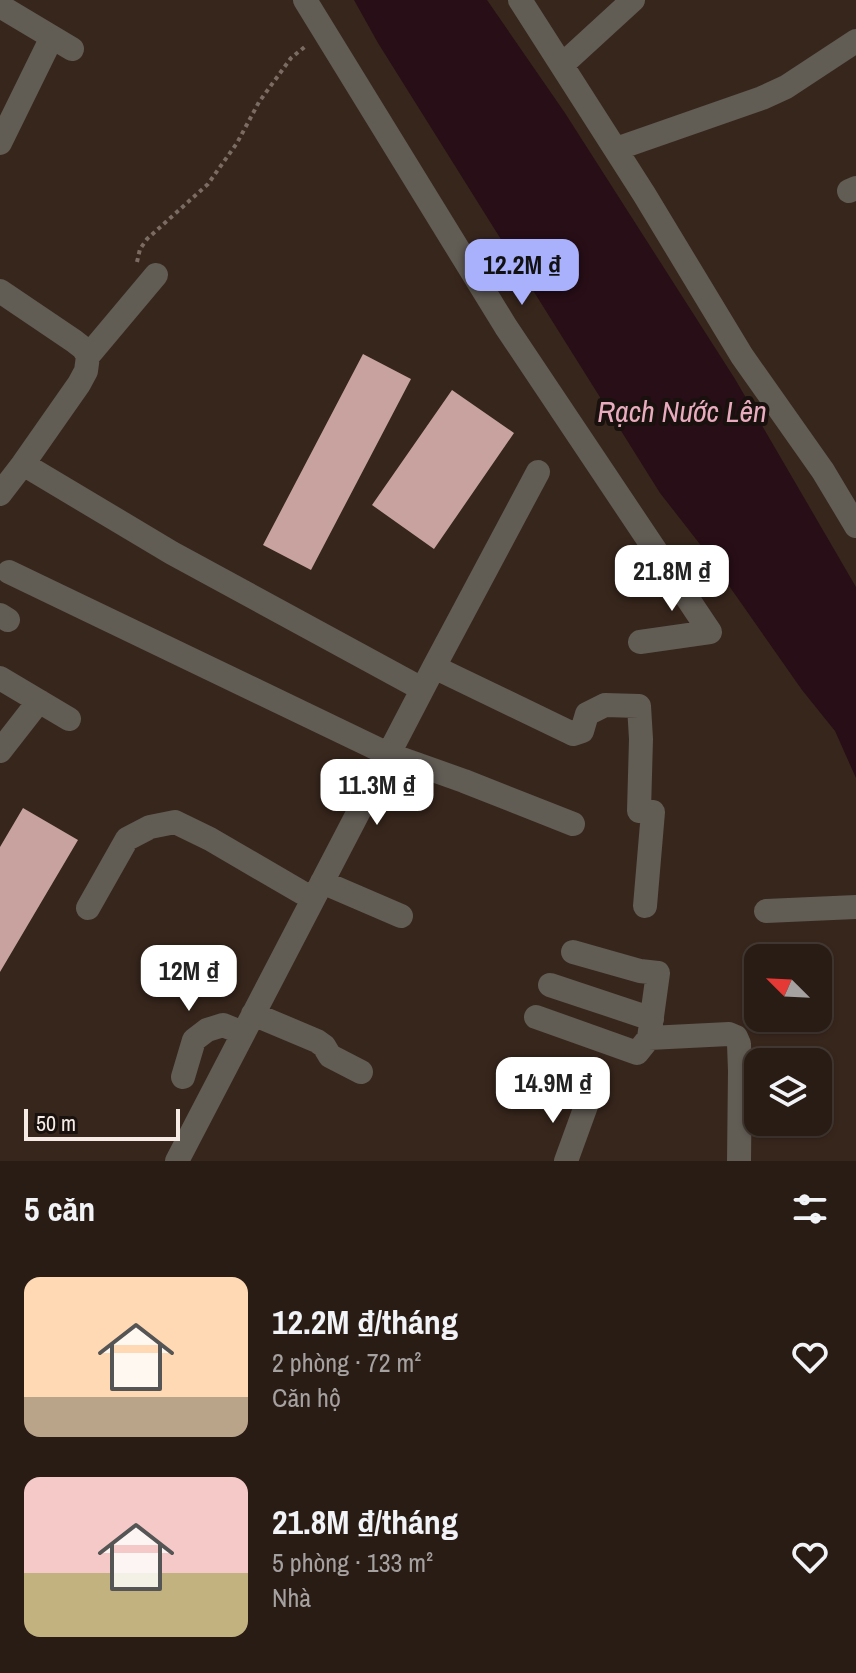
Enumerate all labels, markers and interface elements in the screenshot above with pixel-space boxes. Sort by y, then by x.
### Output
pin: 12.2M ₫ [448,239,596,307]
text: 12.2M ₫ [483,247,561,282]
water label: Rạch Nước Lên [597,391,767,431]
pin: 21.8M ₫ [598,545,746,613]
text: 21.8M ₫ [633,553,711,588]
pin: 11.3M ₫ [303,759,451,827]
text: 11.3M ₫ [338,767,416,802]
north arrow [744,944,832,1032]
map controls [744,944,832,1136]
pin: 12M ₫ [133,945,245,1013]
text: 12M ₫ [159,953,219,988]
button: layers [744,1048,832,1136]
pin: 14.9M ₫ [479,1057,627,1125]
text: 14.9M ₫ [514,1065,592,1100]
scale bar [24,1105,180,1141]
text: 50 m [36,1108,76,1138]
text: 5 căn [24,1186,95,1232]
icon: filters [788,1187,832,1231]
text: 12.2M ₫/tháng [272,1299,458,1345]
icon: home [88,1309,184,1405]
icon: heart [788,1335,832,1379]
text: 2 phòng · 72 m² [272,1345,421,1380]
text: Căn hộ [272,1380,341,1415]
text: 21.8M ₫/tháng [272,1499,458,1545]
icon: home [88,1509,184,1605]
icon: heart [788,1535,832,1579]
text: 5 phòng · 133 m² [272,1545,433,1580]
text: Nhà [272,1580,311,1615]

